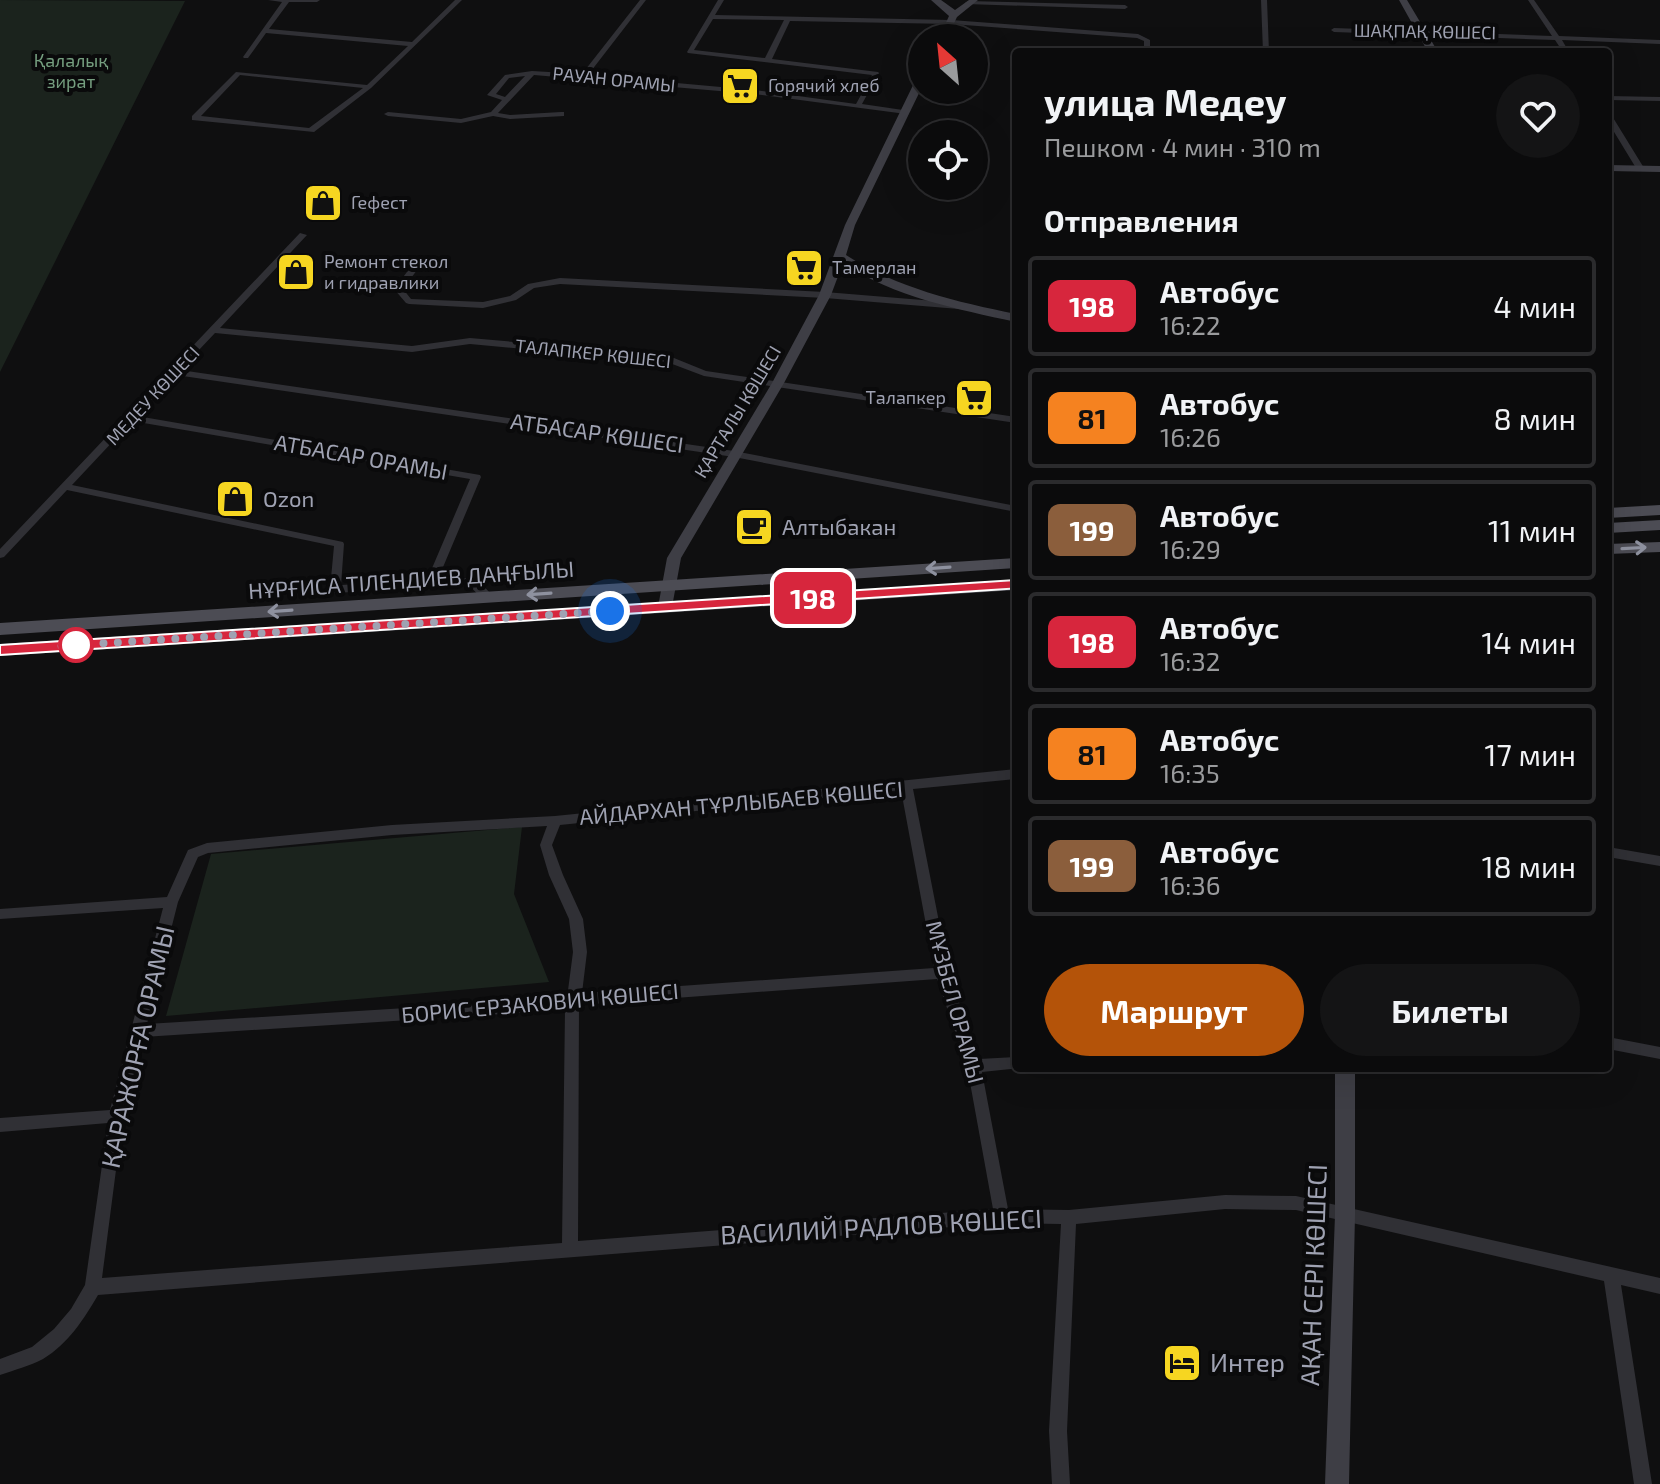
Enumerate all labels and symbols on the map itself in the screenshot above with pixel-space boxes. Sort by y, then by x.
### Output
street label: ШАҚПАҚ КӨШЕСІ [1354,19,1496,43]
north arrow [908,24,988,104]
park label: Қалалық зират [34,49,108,92]
street label: РАУАН ОРАМЫ [552,62,677,96]
supermarket icon: Горячий хлеб [719,65,761,107]
place label: Горячий хлеб [768,74,880,96]
shop icon: Гефест [302,182,344,224]
place label: Гефест [351,191,408,213]
supermarket icon: Тамерлан [783,247,825,289]
place label: Ремонт стекол и гидравлики [324,250,448,293]
shop icon: Ремонт стекол и гидравлики [275,251,317,293]
place label: Тамерлан [832,256,917,278]
street label: ТАЛАПКЕР КӨШЕСІ [514,334,672,372]
street label: МЕДЕУ КӨШЕСІ [101,341,204,449]
street label: ҚАРТАЛЫ КӨШЕСІ [689,342,785,481]
supermarket icon: Талапкер [953,377,995,419]
place label: Талапкер [865,386,946,408]
street label: АТБАСАР КӨШЕСІ [509,407,685,457]
street label: АТБАСАР ОРАМЫ [273,428,450,484]
shop icon: Ozon [214,478,256,520]
place label: Ozon [263,485,314,511]
cafe icon: Алтыбакан [733,506,775,548]
place label: Алтыбакан [782,513,896,539]
one-way arrow [1620,540,1647,555]
street label: НҰРҒИСА ТІЛЕНДИЕВ ДАҢҒЫЛЫ [247,555,575,603]
one-way arrow [925,561,952,576]
line badge: 198 [767,572,859,624]
one-way arrow [526,587,553,602]
your location [590,591,630,631]
one-way arrow [267,604,294,619]
unlabelled marker [59,628,93,662]
street label: АЙДАРХАН ТҰРЛЫБАЕВ КӨШЕСІ [578,775,904,829]
street label: МҰЗБЕЛ ОРАМЫ [922,917,990,1086]
street label: ҚАРАЖОРҒА ОРАМЫ [94,923,179,1171]
street label: БОРИС ЕРЗАКОВИЧ КӨШЕСІ [400,977,680,1027]
street label: АҚАН СЕРІ КӨШЕСІ [1293,1163,1332,1386]
street label: ВАСИЛИЙ РАДЛОВ КӨШЕСІ [719,1202,1043,1249]
hotel icon: Интер [1161,1342,1203,1384]
place label: Интер [1210,1346,1285,1377]

